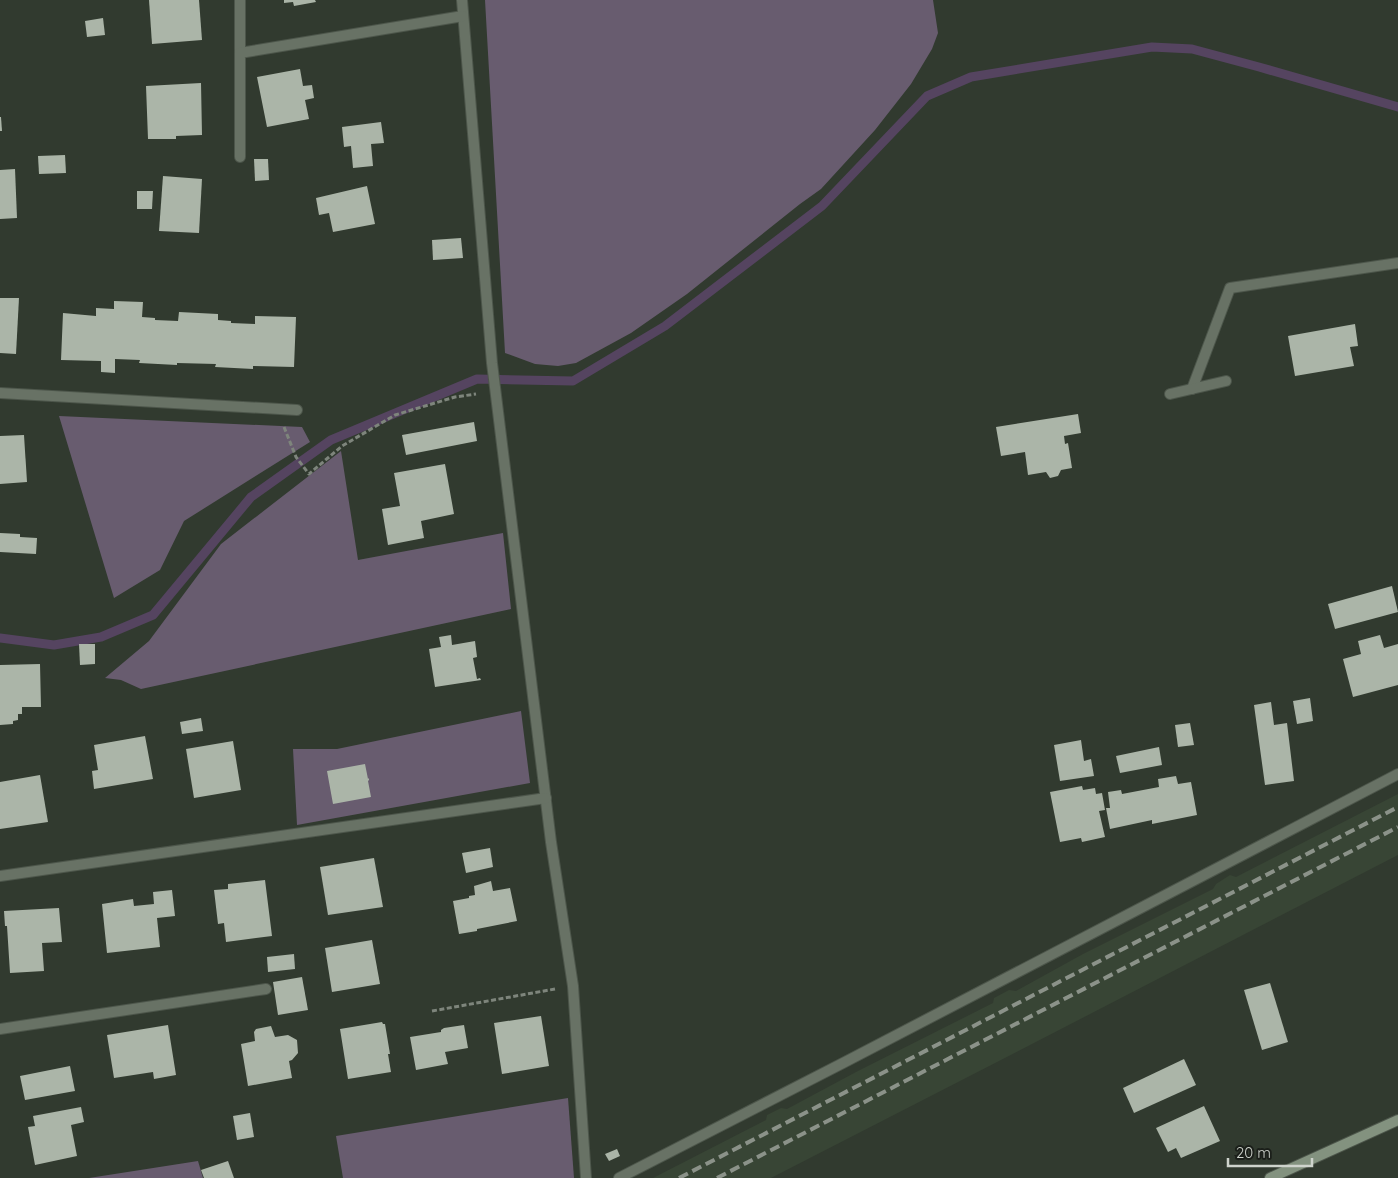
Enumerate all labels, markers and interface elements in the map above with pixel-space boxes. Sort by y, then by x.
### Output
scale bar [1228,1136,1312,1168]
text: 20 m [1236,1143,1271,1162]

